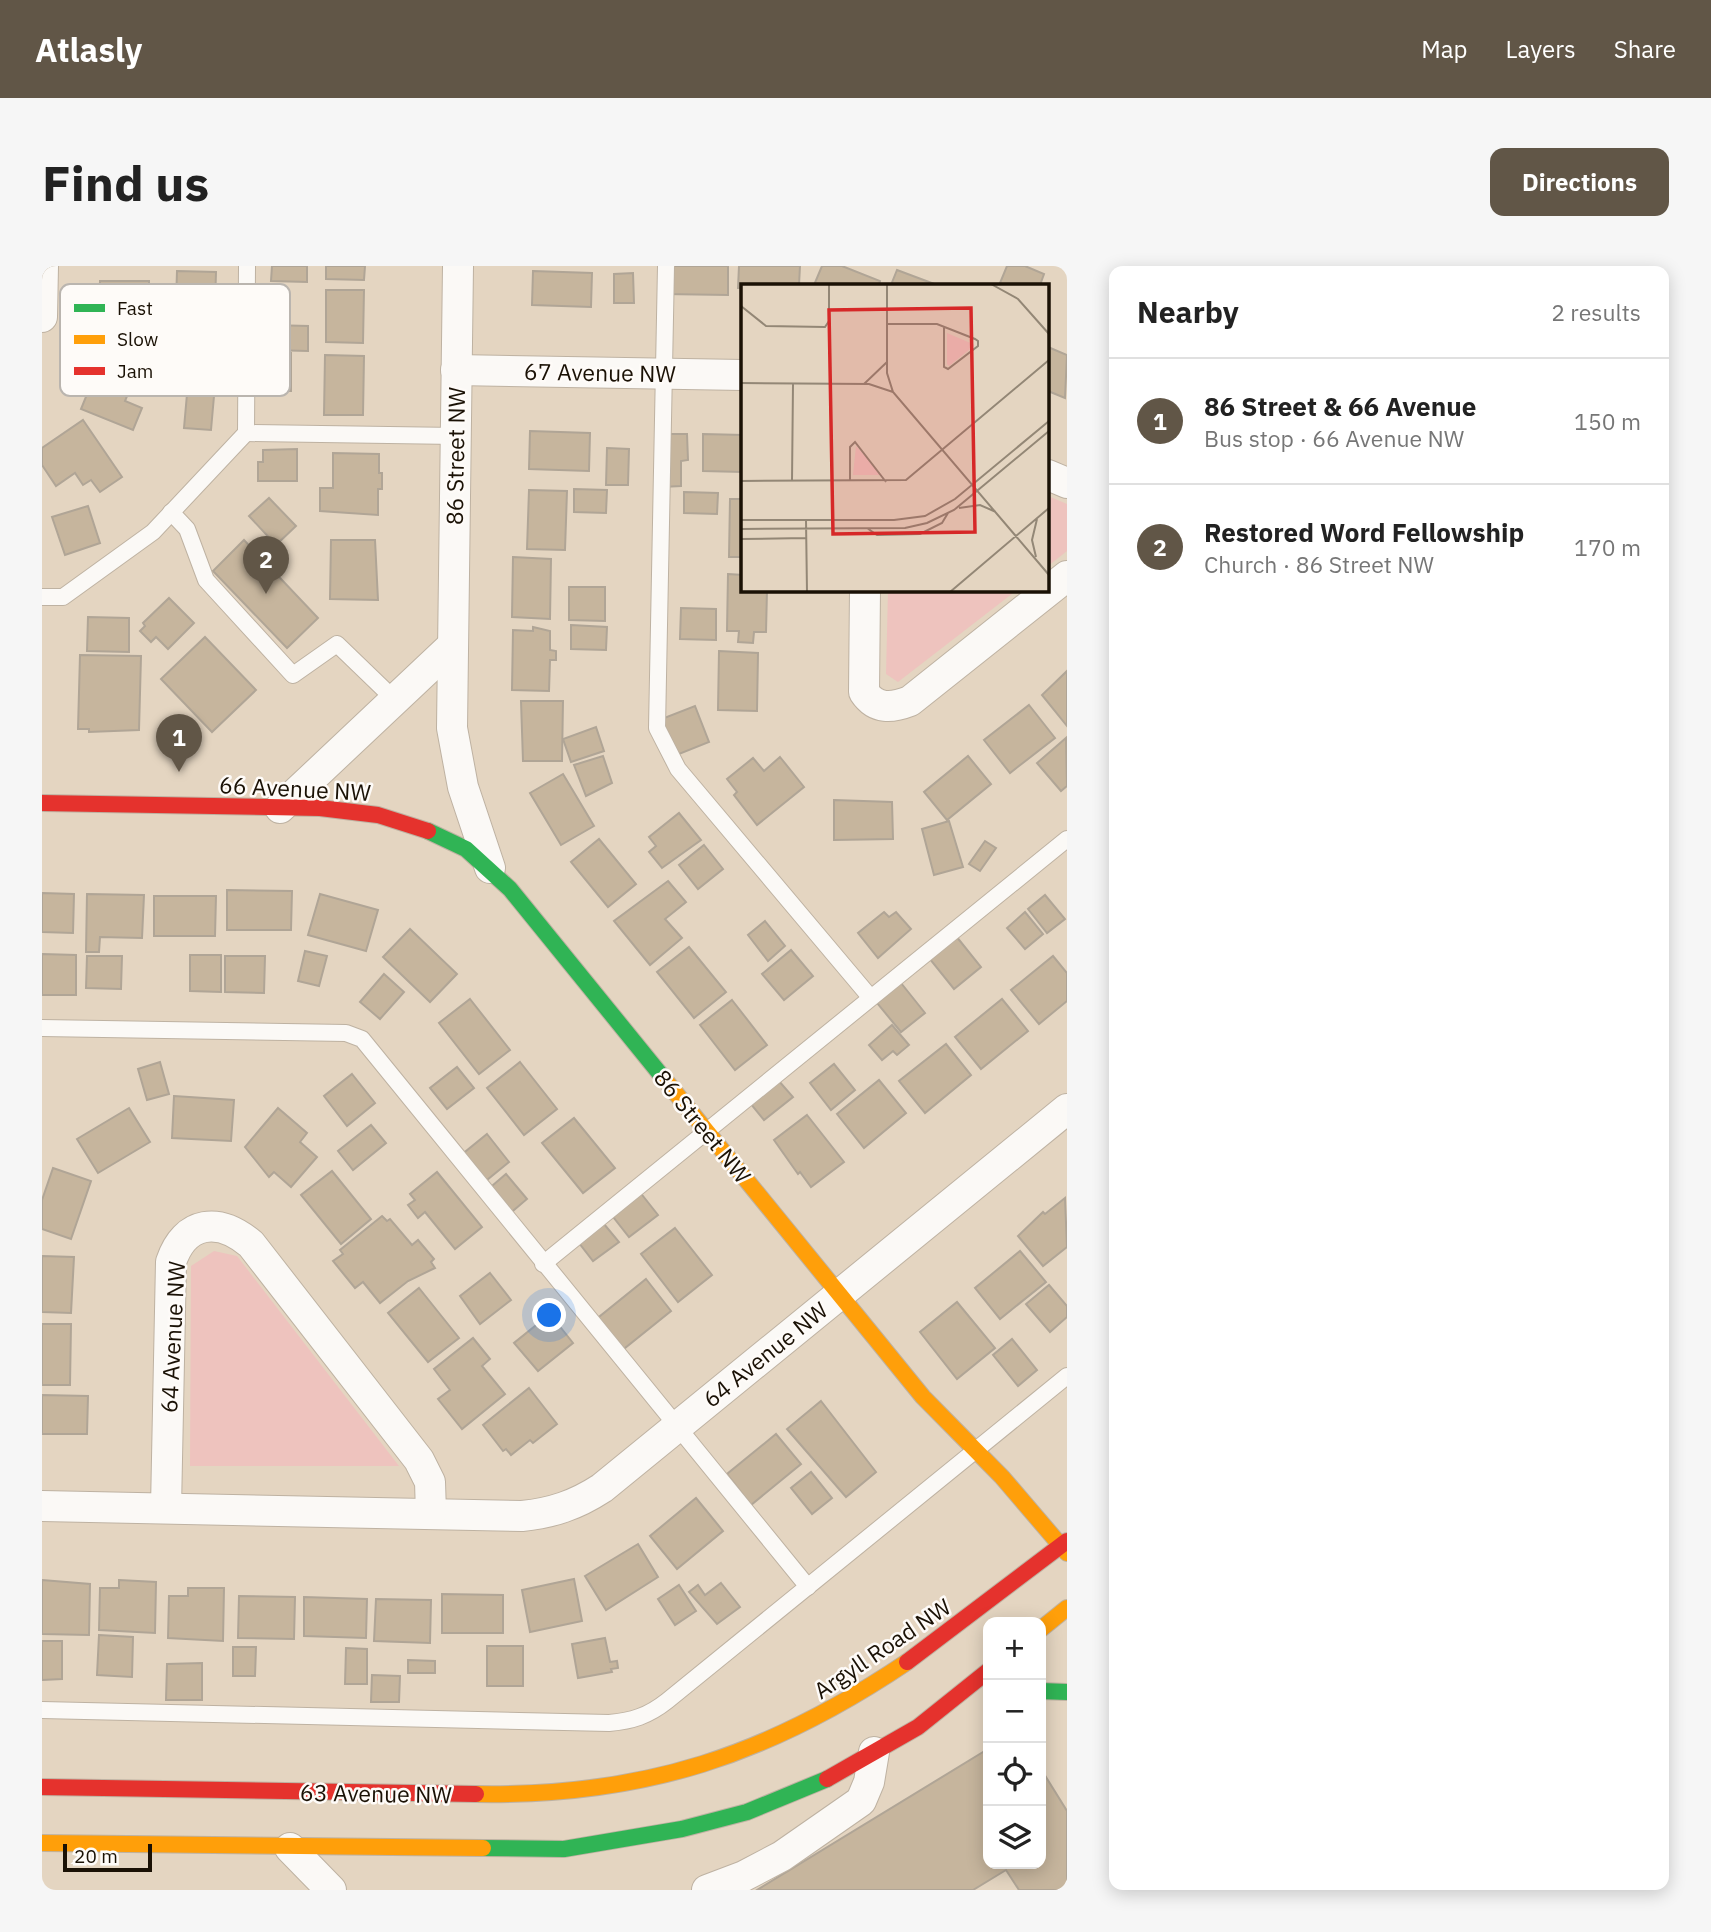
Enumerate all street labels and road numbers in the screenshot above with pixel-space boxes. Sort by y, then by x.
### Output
street label: 67 Avenue NW [524,356,677,388]
street label: 86 Street NW [439,386,471,525]
street label: 66 Avenue NW [218,769,372,807]
street label: 86 Street NW [648,1063,758,1190]
street label: 64 Avenue NW [153,1260,191,1414]
street label: 64 Avenue NW [696,1294,834,1413]
street label: Argyll Road NW [808,1591,957,1705]
street label: 63 Avenue NW [300,1777,453,1809]

